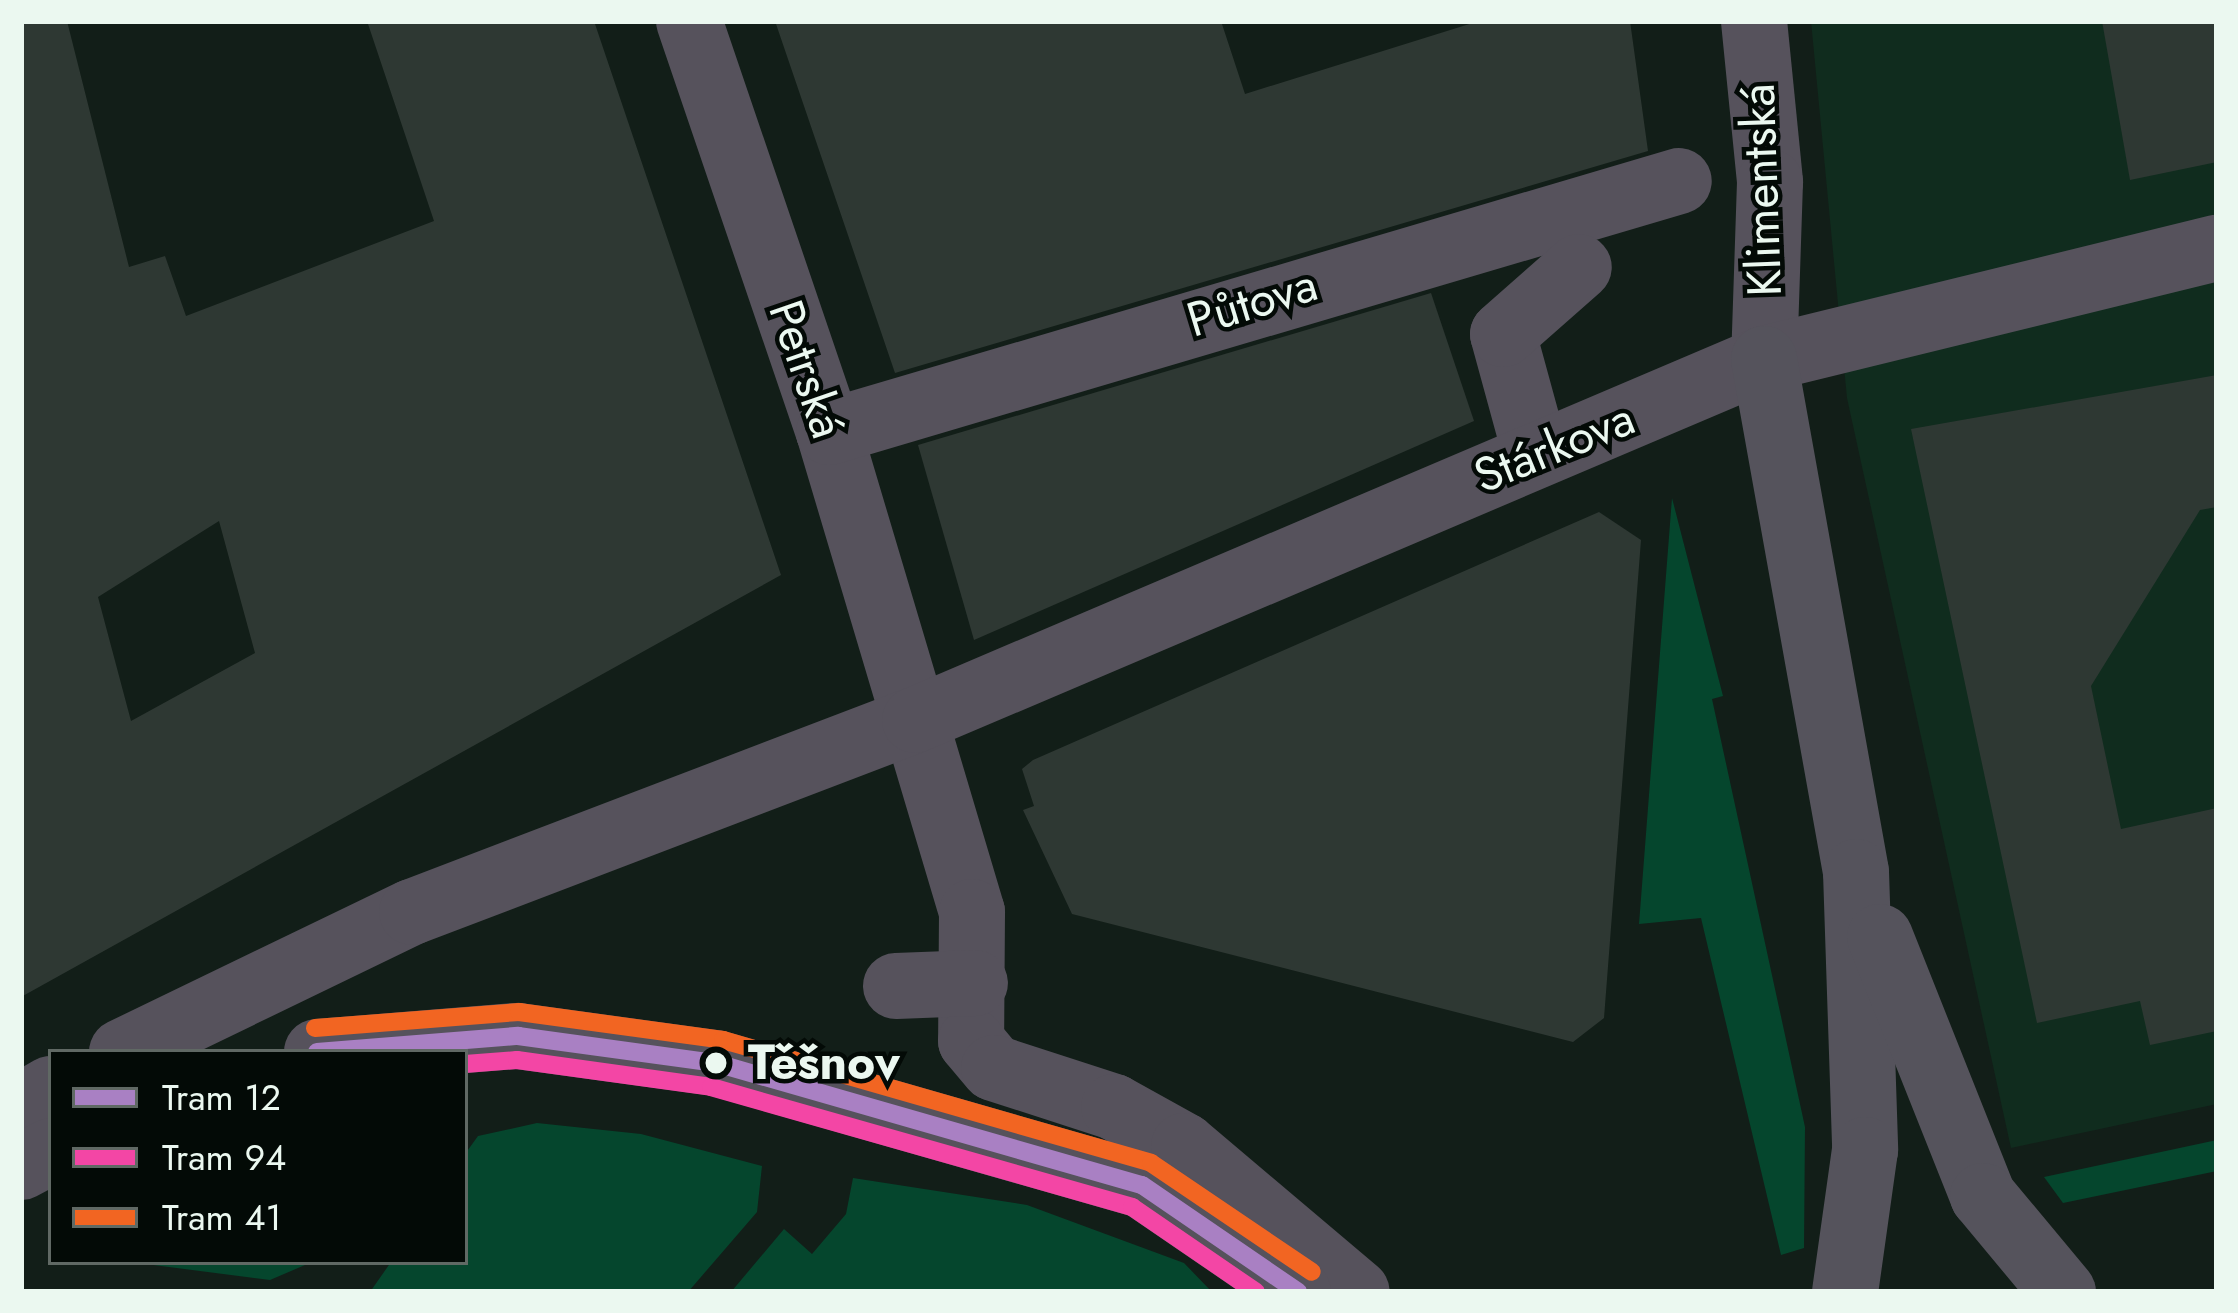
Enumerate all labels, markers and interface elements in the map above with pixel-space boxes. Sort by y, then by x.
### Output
street label: Klimentská [1728,82,1794,298]
street label: Půtova [1180,255,1324,349]
street label: Petrská [757,293,857,445]
street label: Stárkova [1465,389,1643,505]
place label: Těšnov [748,1034,900,1092]
marker: Těšnov [695,1042,737,1084]
legend [48,1049,468,1265]
text: Tram 12 [162,1071,281,1123]
text: Tram 94 [162,1131,286,1183]
text: Tram 41 [162,1191,282,1243]

